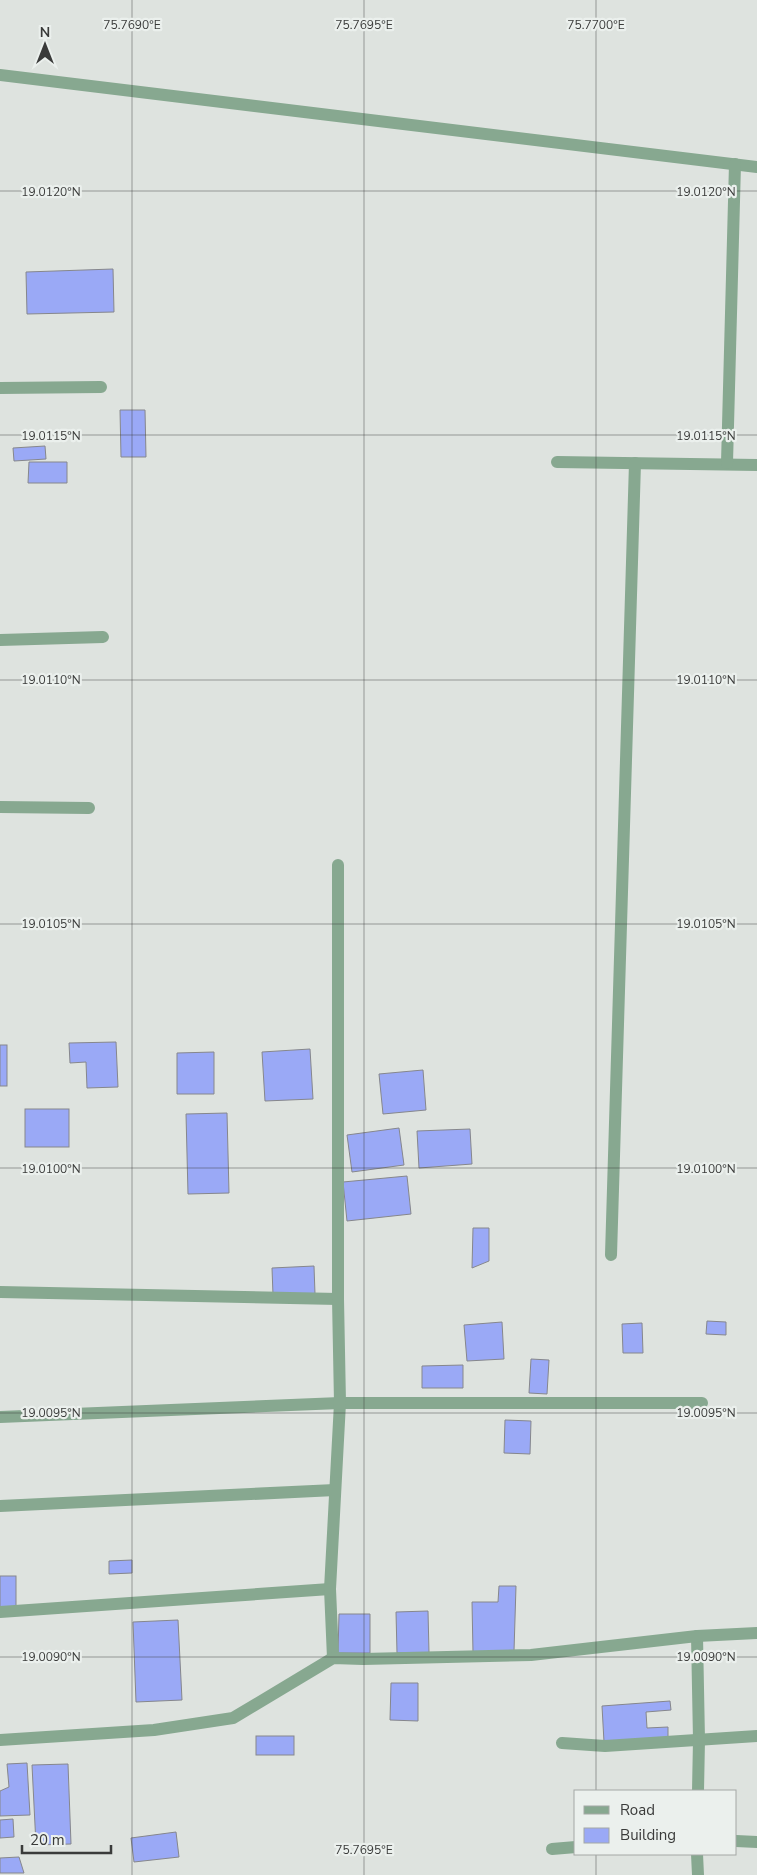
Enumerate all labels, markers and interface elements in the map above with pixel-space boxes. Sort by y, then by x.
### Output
text: 75.7690°E [103,17,161,33]
text: 75.7695°E [335,17,393,33]
text: 75.7700°E [567,17,625,33]
north arrow [20,20,70,70]
text: N [40,23,50,42]
text: 19.0120°N [21,184,81,200]
text: 19.0120°N [676,184,736,200]
text: 19.0115°N [21,428,81,444]
text: 19.0115°N [676,428,736,444]
text: 19.0110°N [21,672,81,688]
text: 19.0110°N [676,672,736,688]
text: 19.0105°N [21,916,81,932]
text: 19.0105°N [676,916,736,932]
text: 19.0100°N [21,1161,81,1177]
text: 19.0100°N [676,1161,736,1177]
text: 19.0095°N [21,1405,81,1421]
text: 19.0095°N [676,1405,736,1421]
text: 19.0090°N [21,1649,81,1665]
text: 19.0090°N [676,1649,736,1665]
legend [574,1790,737,1855]
text: Road [620,1800,655,1820]
scale bar [22,1822,111,1854]
text: Building [620,1825,676,1845]
text: 20 m [30,1830,65,1850]
text: 75.7695°E [335,1842,393,1858]

